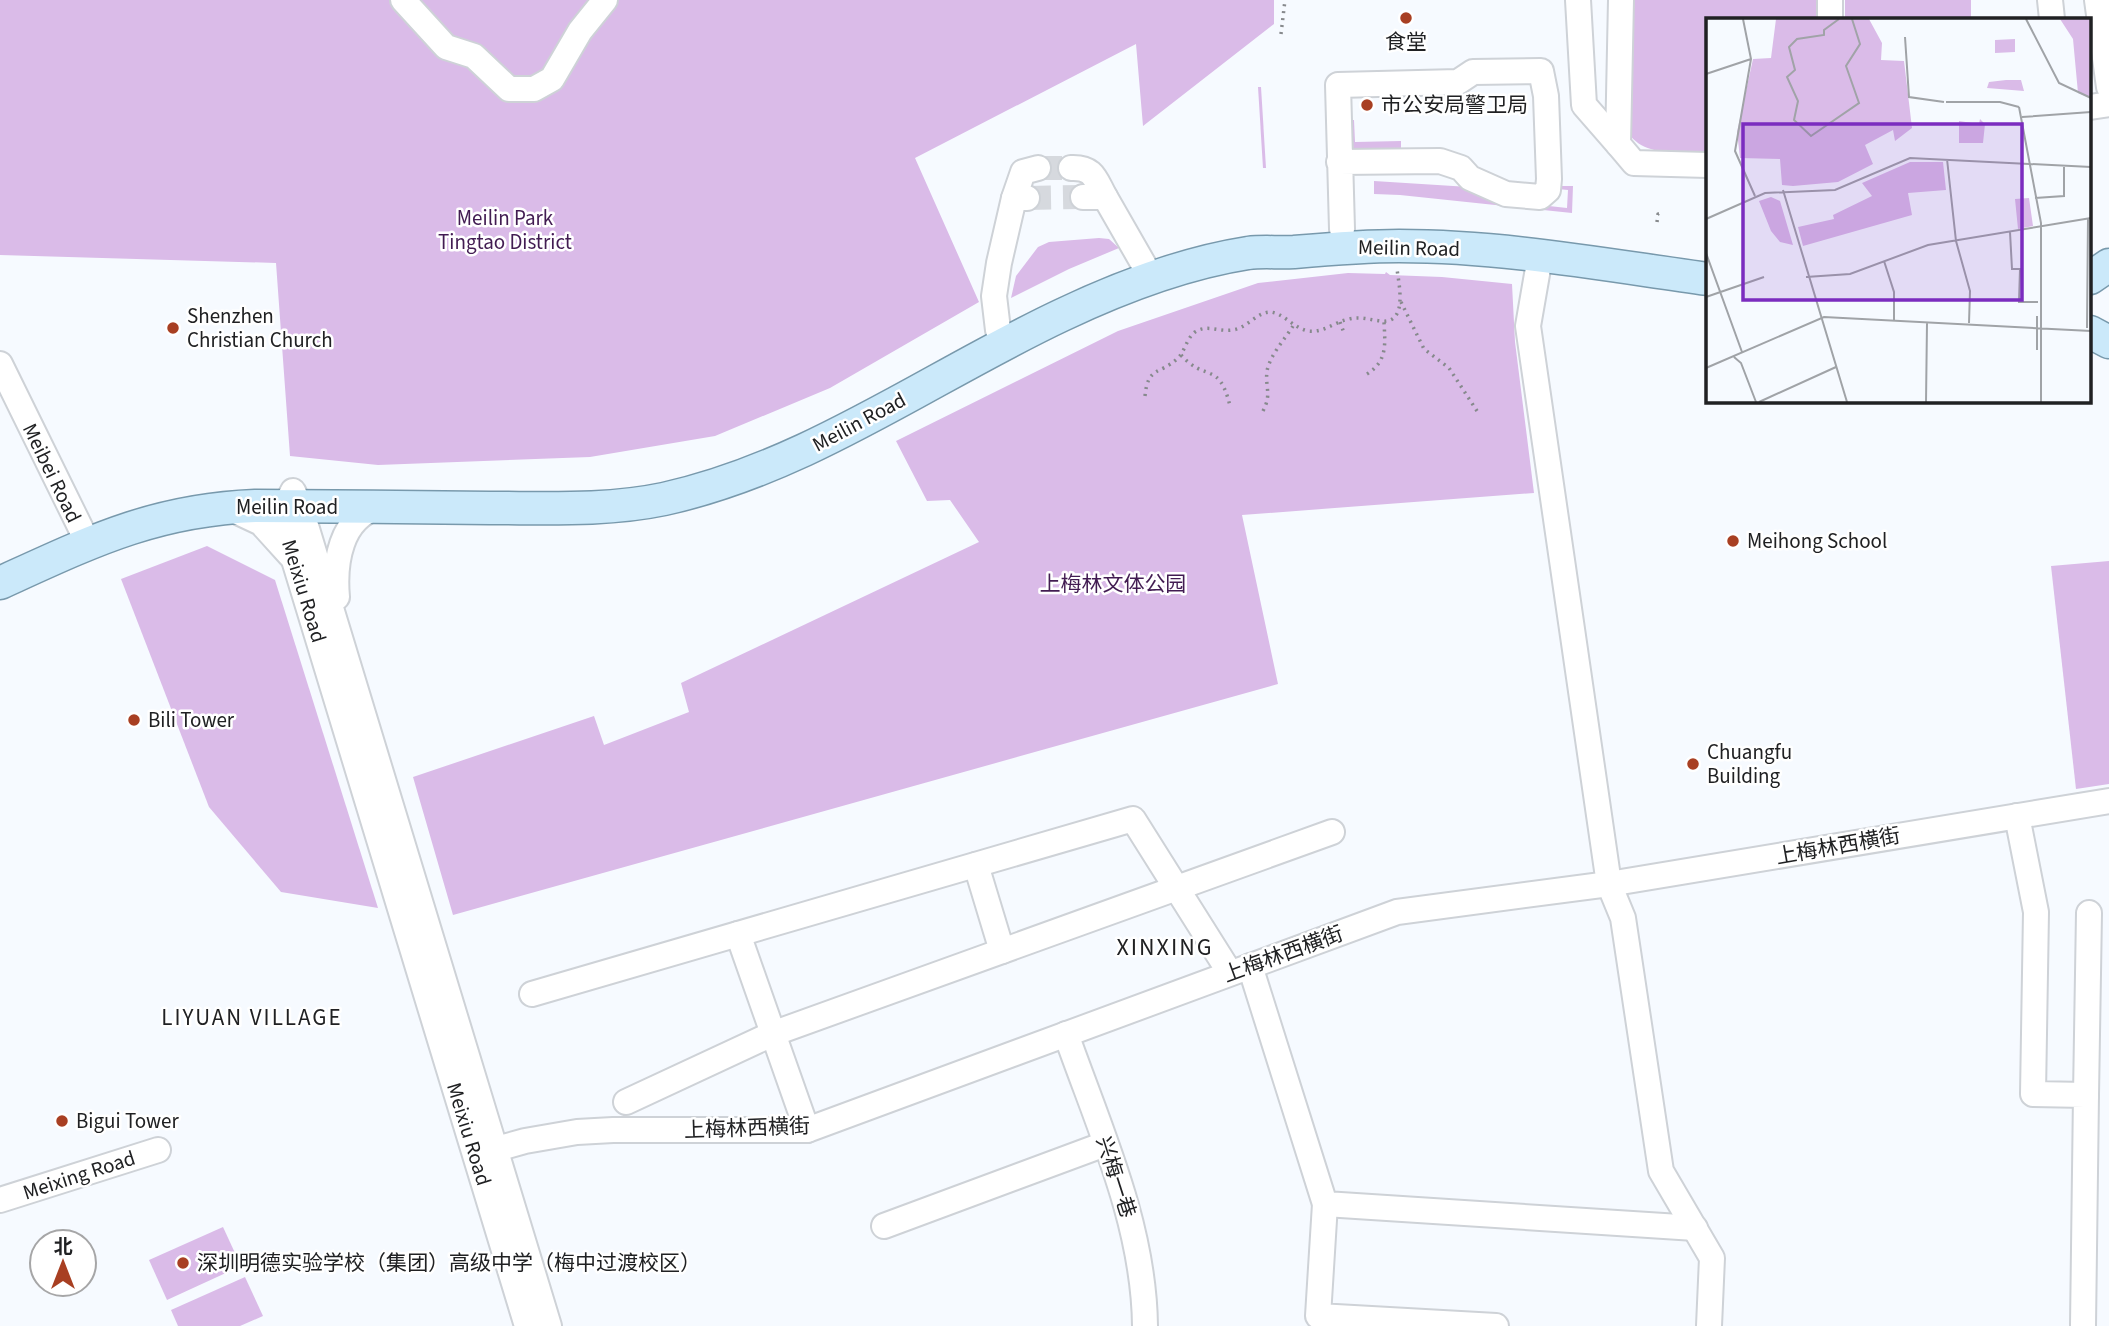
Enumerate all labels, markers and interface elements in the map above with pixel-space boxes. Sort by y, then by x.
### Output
marker: 食堂 [1398,10,1414,26]
inset map [1706,18,2092,402]
place label: 食堂 [1385,27,1427,57]
place label: 市公安局警卫局 [1381,90,1528,120]
marker: 市公安局警卫局 [1359,97,1375,113]
park label: Meilin Park Tingtao District [438,203,572,257]
street label: Meilin Road [1358,232,1460,264]
place label: Shenzhen Christian Church [187,301,333,355]
marker: Shenzhen Christian Church [165,320,181,336]
street label: Meilin Road [807,385,911,459]
street label: Meibei Road [15,418,89,528]
street label: Meilin Road [236,492,338,522]
place label: Meihong School [1747,526,1887,556]
marker: Meihong School [1725,533,1741,549]
street label: Meixiu Road [274,536,334,646]
park label: 上梅林文体公园 [1040,569,1187,599]
place label: Bili Tower [148,705,235,735]
marker: Bili Tower [126,712,142,728]
place label: Chuangfu Building [1707,737,1792,791]
marker: Chuangfu Building [1685,756,1701,772]
street label: 上梅林西横街 [1773,820,1903,872]
street label: 上梅林西横街 [1219,918,1347,990]
district label: XINXING [1116,930,1214,965]
district label: LIYUAN VILLAGE [161,1001,343,1034]
street label: Meixiu Road [439,1079,499,1189]
place label: Bigui Tower [76,1106,179,1136]
street label: 上梅林西横街 [684,1111,810,1145]
marker: Bigui Tower [54,1113,70,1129]
street label: 兴梅一巷 [1089,1132,1143,1222]
street label: Meixing Road [19,1143,139,1207]
north arrow [28,1228,98,1298]
text: 北 [53,1234,73,1261]
place label: 深圳明德实验学校（集团）高级中学（梅中过渡校区） [197,1248,701,1278]
marker: 深圳明德实验学校（集团）高级中学（梅中过渡校区） [175,1255,191,1271]

